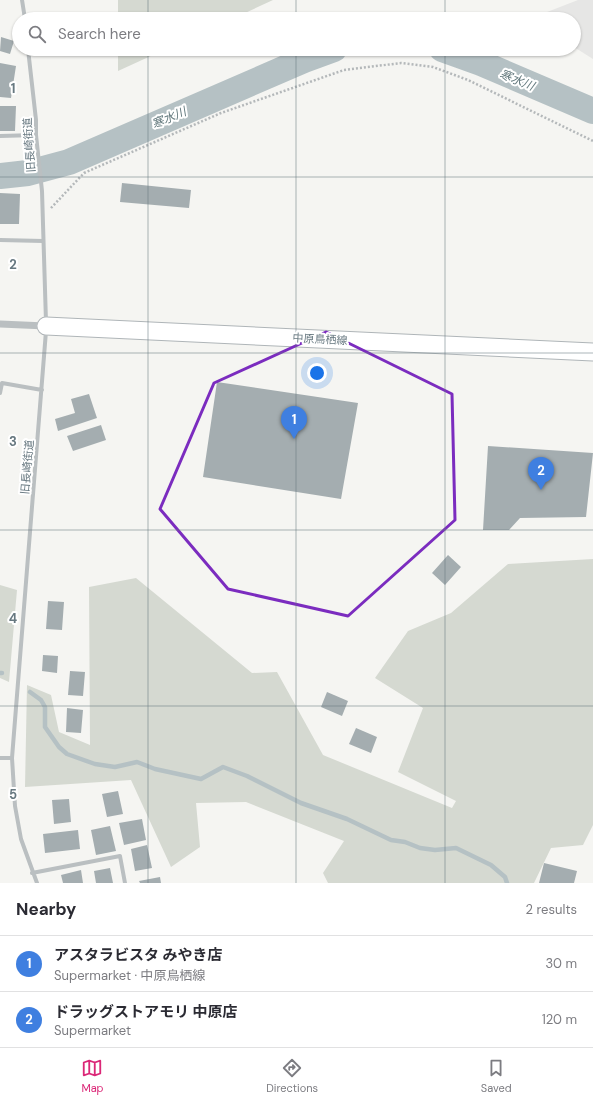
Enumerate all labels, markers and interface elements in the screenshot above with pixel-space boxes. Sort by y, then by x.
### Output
search box [12,12,581,56]
icon: search [26,23,48,45]
text: Search here [58,24,141,44]
water label: 寒水川 [497,66,539,95]
text: 1 [11,80,15,97]
water label: 寒水川 [149,103,191,132]
street label: 旧長崎街道 [20,117,38,173]
text: 2 [9,256,17,273]
street label: 中原鳥栖線 [292,331,348,347]
your location [307,363,327,383]
pin: 1 [281,406,307,439]
text: 3 [9,433,17,450]
street label: 旧長崎街道 [18,439,36,495]
pin: 2 [528,457,554,490]
text: 4 [9,610,17,627]
text: 5 [9,786,17,803]
text: Nearby [16,898,76,920]
text: 2 results [526,901,577,918]
text: アスタラビスタ みやき店 [54,945,223,965]
text: 1 [27,955,31,972]
text: 30 m [545,955,577,972]
text: Supermarket · 中原鳥栖線 [54,967,206,984]
text: ドラッグストアモリ 中原店 [54,1002,238,1022]
text: 2 [25,1011,33,1028]
text: 120 m [542,1011,577,1028]
text: Supermarket [54,1022,131,1039]
tab: Map [81,1057,104,1095]
tab: Directions [266,1057,318,1095]
tab: Saved [481,1057,512,1095]

